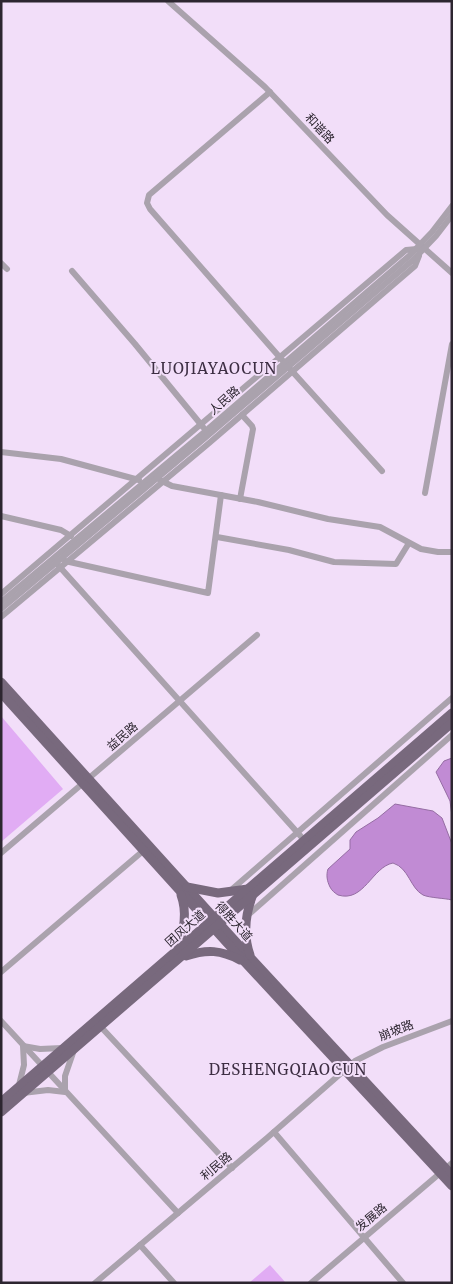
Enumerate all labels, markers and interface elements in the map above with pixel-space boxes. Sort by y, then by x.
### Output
street label: 和谐路 [302,110,338,146]
district label: LUOJIAYAOCUN [151,359,277,378]
street label: 人民路 [205,383,243,417]
street label: 益民路 [103,719,141,753]
street label: 得胜大道 [212,898,256,944]
street label: 团风大道 [162,907,208,949]
street label: 崩坡路 [377,1017,415,1043]
district label: DESHENGQIAOCUN [209,1060,367,1079]
street label: 利民路 [197,1149,235,1183]
street label: 发展路 [352,1200,390,1234]

